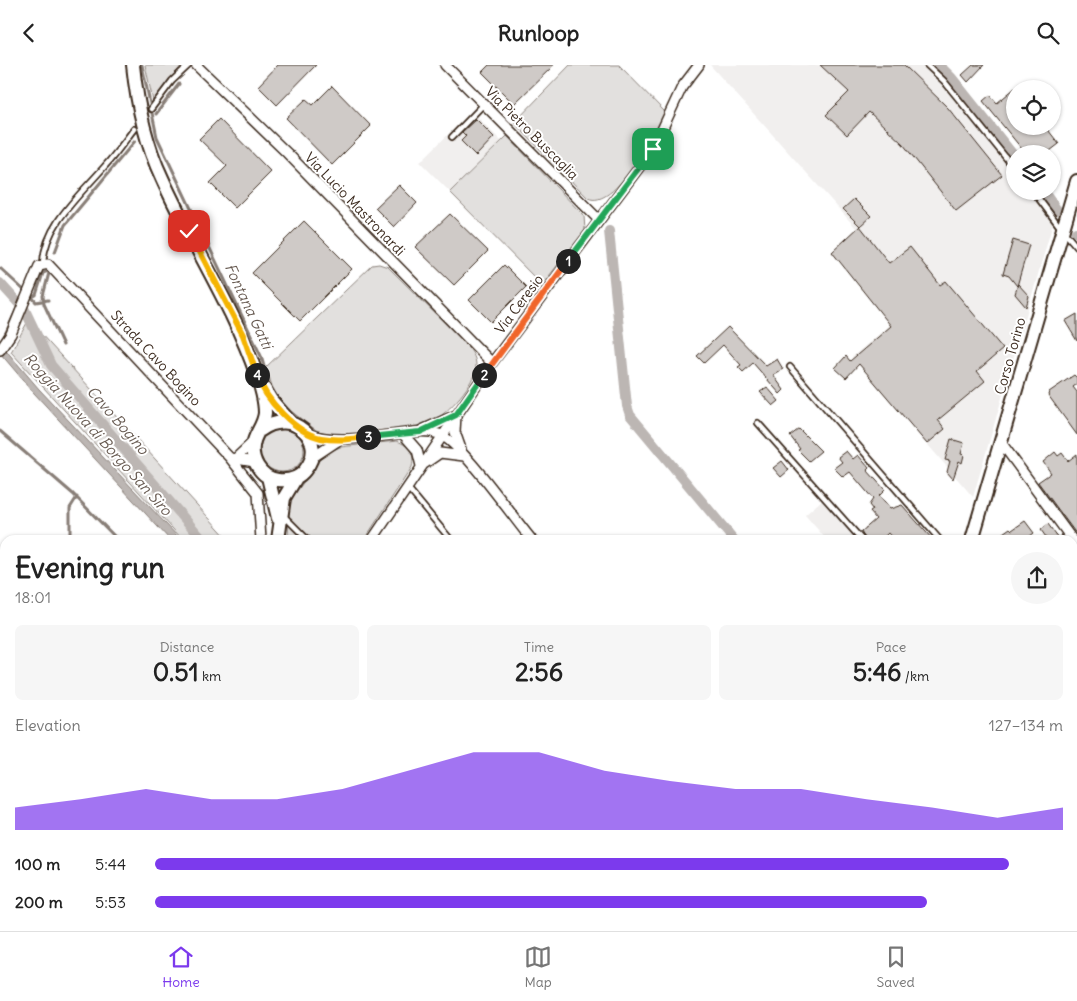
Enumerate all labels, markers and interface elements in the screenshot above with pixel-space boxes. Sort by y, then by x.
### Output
icon: back [15,19,43,47]
text: Runloop [498,19,579,47]
icon: search [1034,19,1062,47]
map controls [1006,80,1061,200]
button: locate [1006,80,1061,135]
street label: Via Pietro Buscaglia [482,83,582,183]
pin [632,128,674,170]
icon: arrive [639,135,667,163]
button: layers [1006,145,1061,200]
street label: Via Lucio Mastronardi [301,148,409,260]
pin [168,210,210,252]
icon: check [175,217,203,245]
pin: 1 [556,249,580,273]
text: 1 [566,252,571,270]
water label: Fontana Gatti [221,260,278,353]
street label: Via Ceresio [491,271,547,337]
street label: Strada Cavo Bogino [107,306,205,410]
street label: Corso Torino [990,315,1030,397]
water label: Roggia Nuova di Borgo San Siro [20,349,177,520]
pin: 4 [244,363,270,387]
pin: 2 [472,363,496,387]
text: 4 [253,366,262,384]
text: 2 [481,366,488,384]
water label: Cavo Bogino [83,382,154,459]
pin: 3 [356,425,380,449]
text: 3 [365,428,372,446]
text: Evening run [15,550,165,586]
button: share [1011,552,1063,604]
text: 18:01 [15,587,51,607]
text: Distance [160,638,214,656]
text: Time [524,638,554,656]
text: Pace [876,638,906,656]
text: 0.51 [153,656,199,688]
text: 2:56 [515,656,563,688]
text: 5:46 [853,656,902,688]
text: km [199,667,221,685]
text: /km [902,667,929,685]
text: Elevation [15,715,81,735]
text: 127–134 m [988,715,1063,735]
text: 100 m [15,854,60,874]
text: 5:44 [95,854,126,874]
text: 200 m [15,892,63,912]
text: 5:53 [95,892,126,912]
tab: Home [162,943,200,991]
tab: Map [524,943,552,991]
tab: Saved [876,943,915,991]

